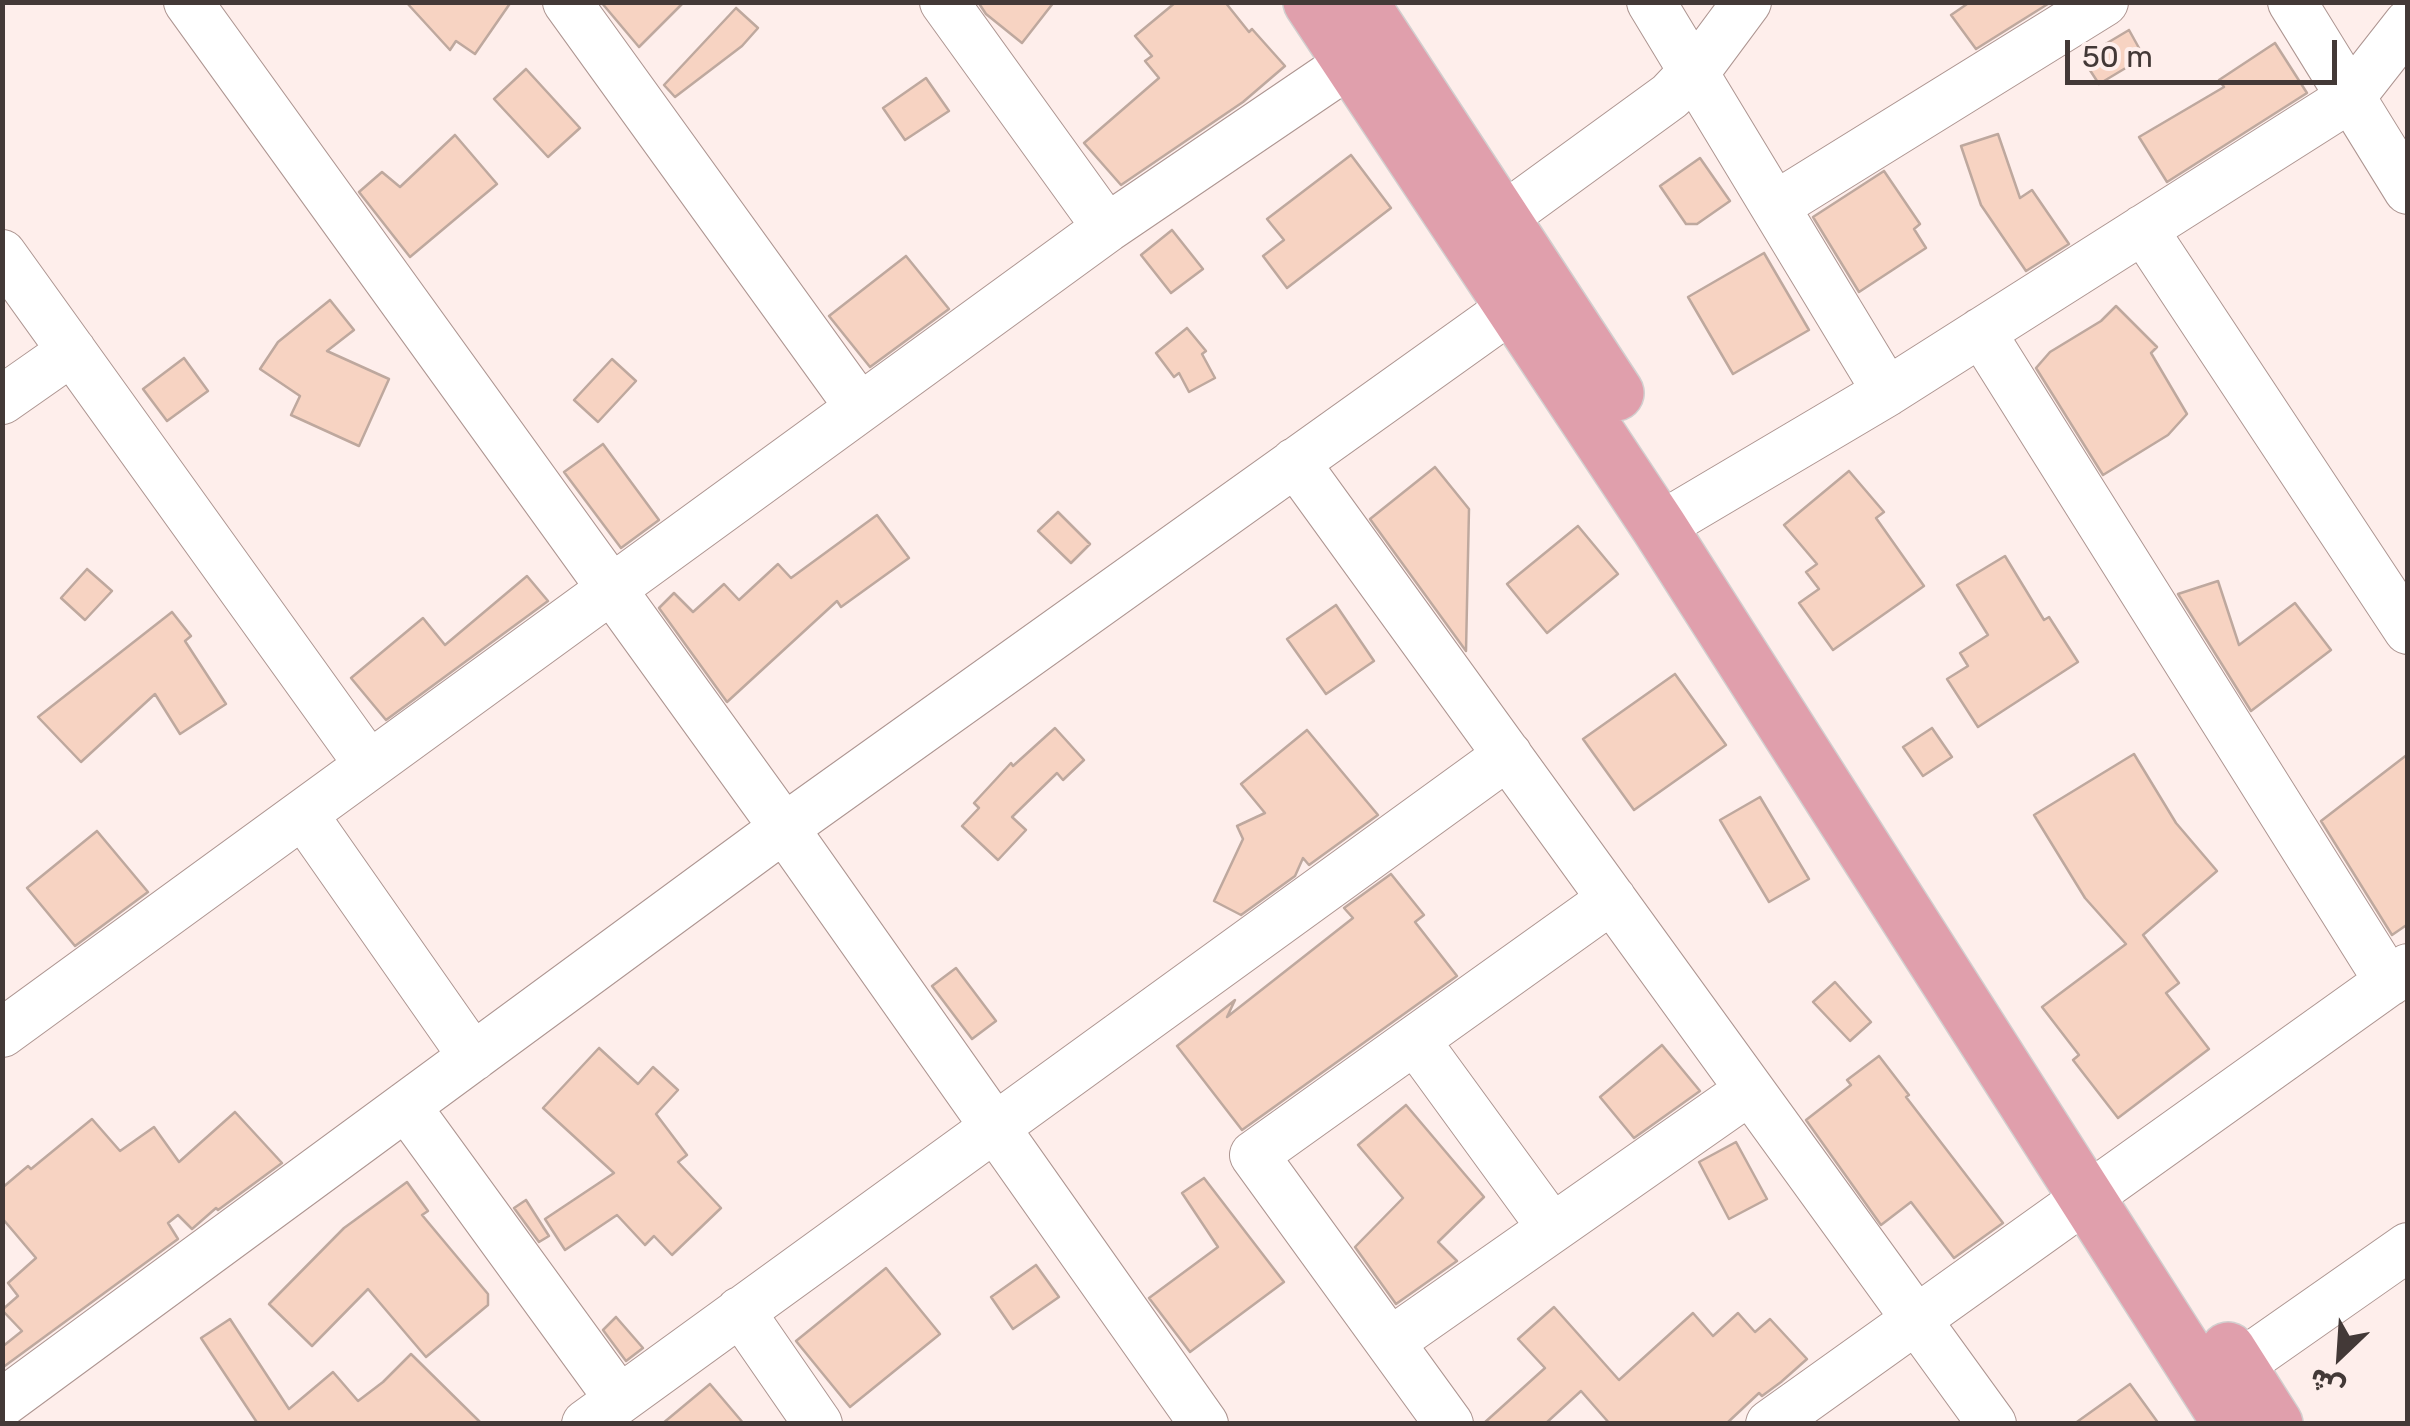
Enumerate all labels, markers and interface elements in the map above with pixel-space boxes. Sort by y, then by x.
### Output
scale bar [2070,20,2342,82]
text: 50 m [2082,39,2153,75]
north arrow [2290,1306,2390,1406]
text: ش [2304,1361,2350,1406]

